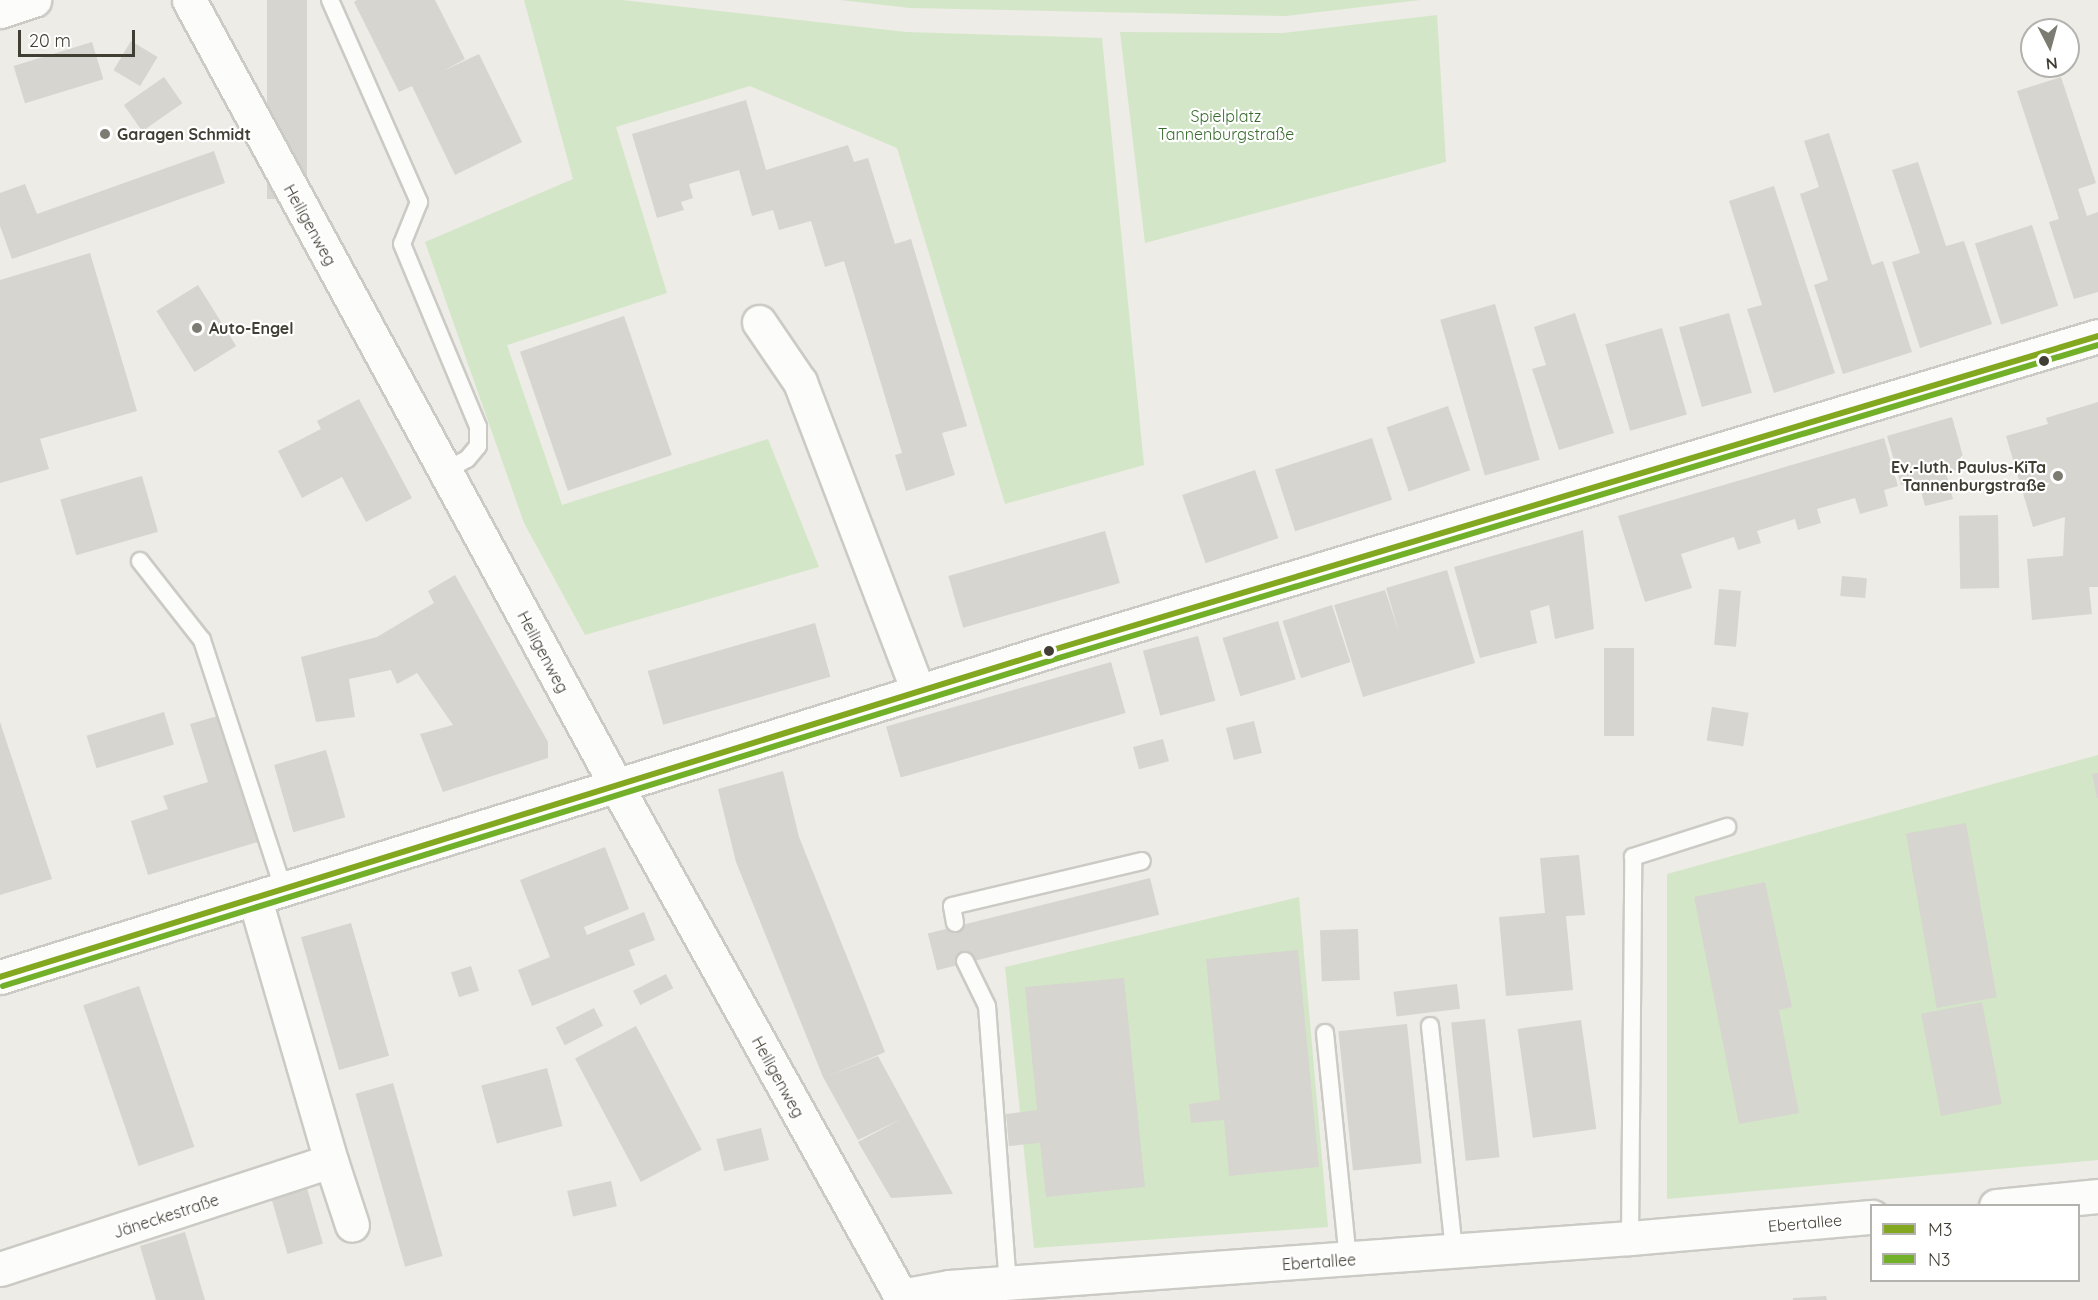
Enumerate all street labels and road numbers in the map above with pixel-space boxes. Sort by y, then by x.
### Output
street label: Heiligenweg [280,181,340,269]
street label: Heiligenweg [513,608,573,696]
street label: Heiligenweg [748,1033,808,1121]
street label: Jäneckestraße [111,1190,221,1242]
street label: Ebertallee [1767,1210,1843,1236]
street label: Ebertallee [1281,1250,1357,1274]

